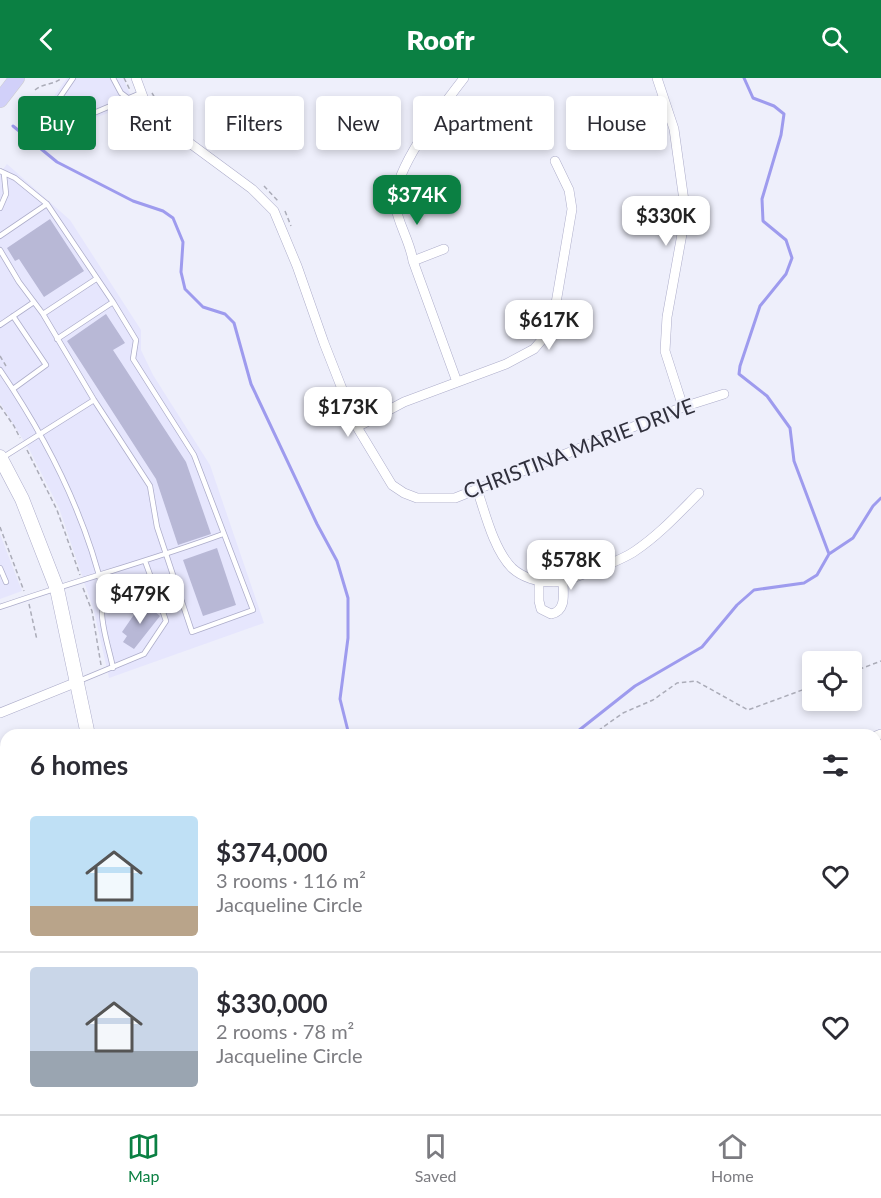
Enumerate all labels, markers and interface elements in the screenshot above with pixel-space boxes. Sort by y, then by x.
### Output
icon: back [30,23,63,56]
text: Roofr [407,23,475,56]
icon: search [818,23,851,56]
chip: Buy [18,96,96,150]
chip: Rent [108,96,193,150]
chip: Filters [205,96,304,150]
chip: New [316,96,401,150]
chip: Apartment [413,96,554,150]
chip: House [566,96,667,150]
pin: $374K [375,175,459,226]
text: $374K [387,182,447,206]
pin: $330K [624,196,708,247]
text: $330K [636,203,696,227]
pin: $617K [507,300,591,351]
text: $617K [519,307,579,331]
pin: $173K [306,387,390,438]
street label: CHRISTINA MARIE DRIVE [459,392,697,503]
text: $173K [318,394,378,418]
pin: $578K [529,540,613,591]
text: $578K [541,547,601,571]
pin: $479K [98,574,182,625]
text: $479K [110,581,170,605]
map controls [802,651,862,711]
button: locate [802,651,862,711]
text: 6 homes [30,749,128,781]
icon: filters [819,749,852,782]
text: $374,000 [216,836,328,868]
icon: home [78,840,150,912]
icon: heart [819,860,852,893]
text: 3 rooms · 116 m² [216,868,366,892]
text: Jacqueline Circle [216,892,363,916]
text: $330,000 [216,987,328,1019]
icon: home [78,991,150,1063]
icon: heart [819,1011,852,1044]
text: 2 rooms · 78 m² [216,1019,354,1043]
text: Jacqueline Circle [216,1043,363,1067]
tab: Map [127,1130,160,1185]
tab: Saved [415,1130,457,1185]
tab: Home [711,1130,754,1185]

